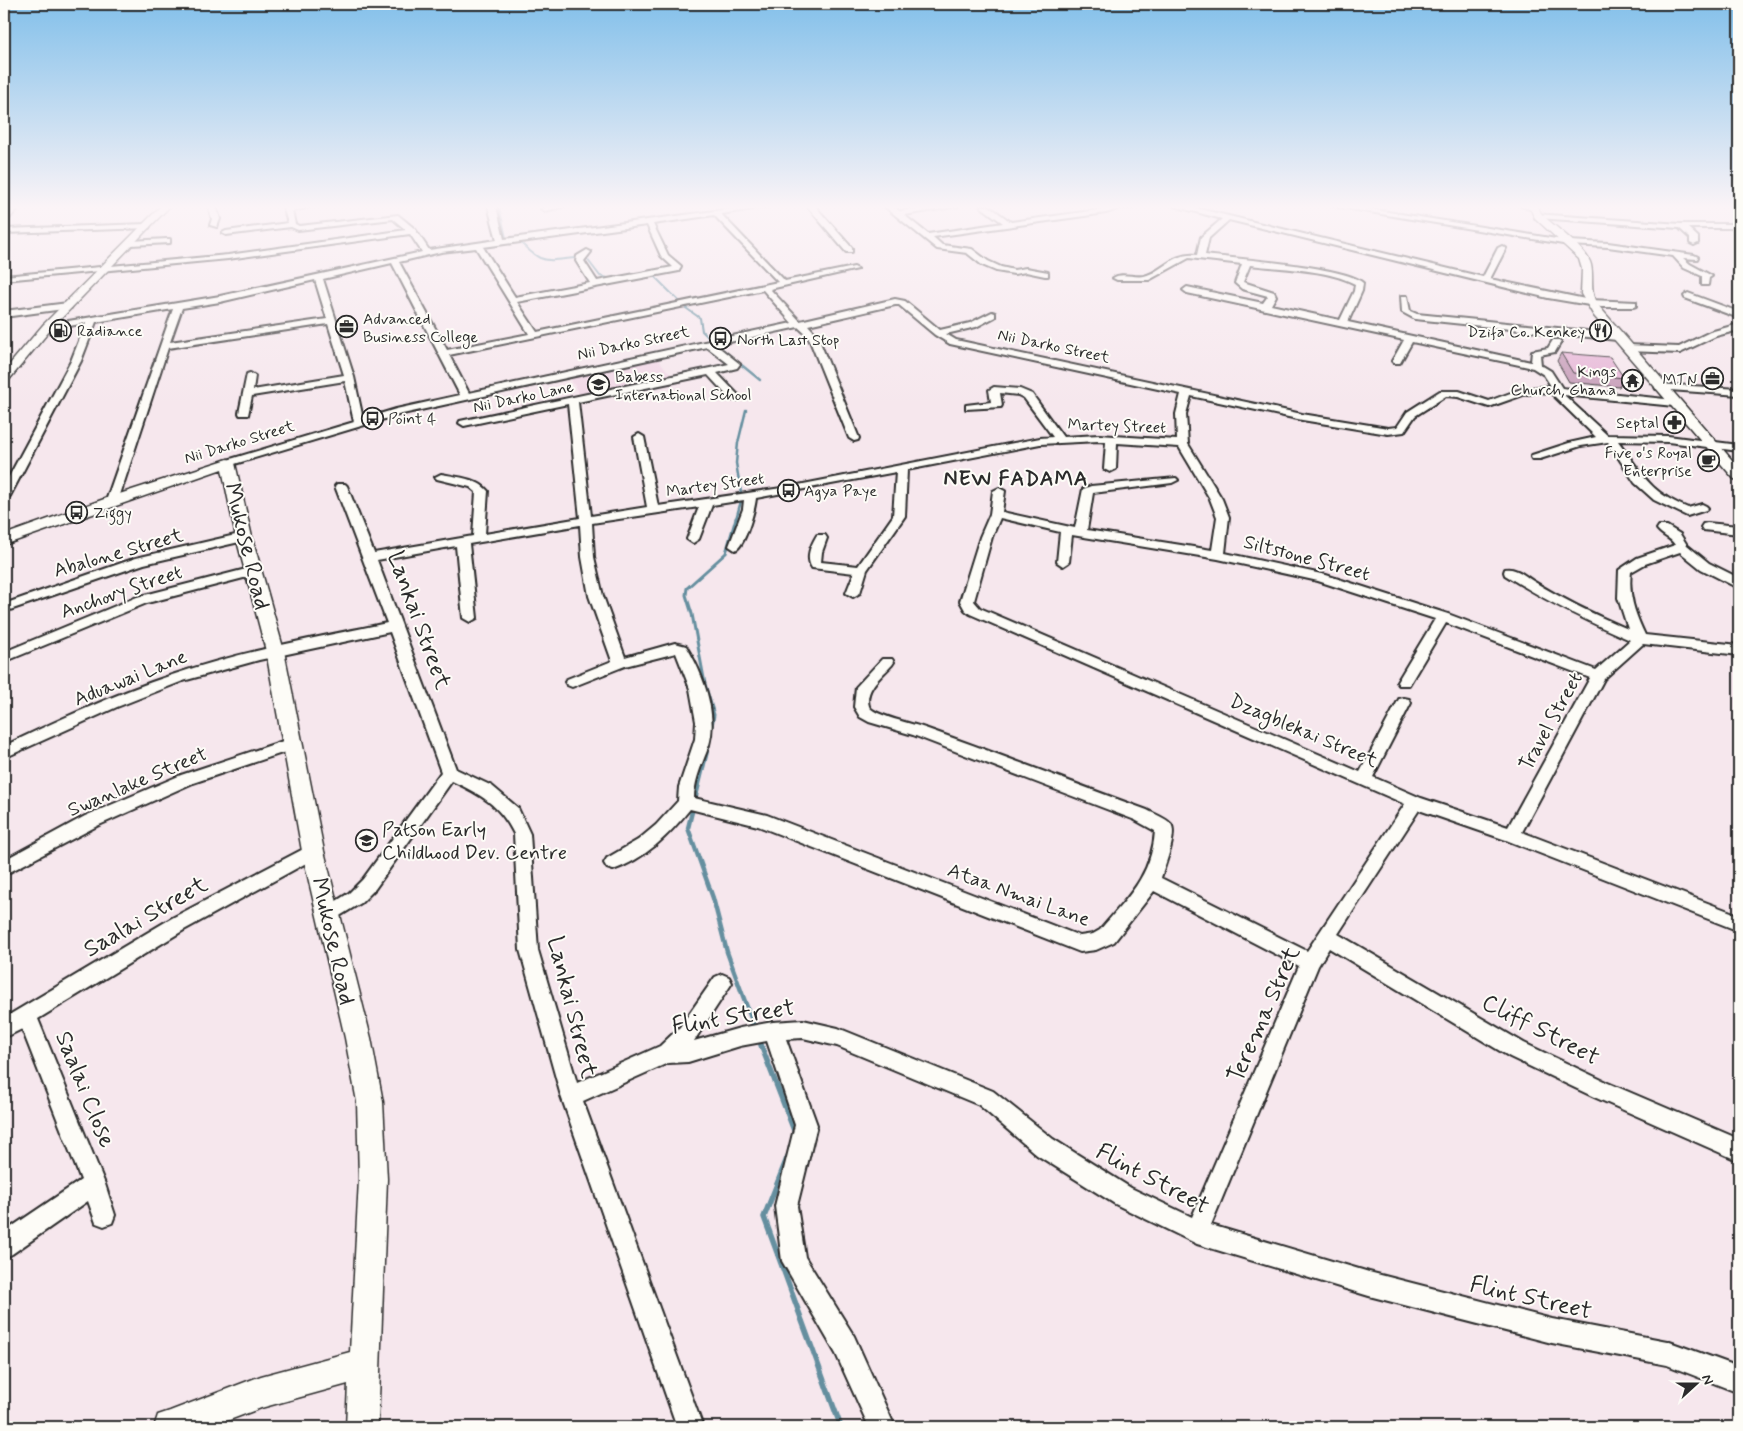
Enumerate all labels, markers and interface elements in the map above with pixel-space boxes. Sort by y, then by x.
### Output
place label: Advanced Business College [363,309,478,349]
office icon: Advanced Business College [335,315,359,339]
fuel station icon: Radiance [49,318,73,342]
restaurant icon: Dzifa Co. Kenkey [1589,319,1613,343]
place label: Radiance [77,321,142,342]
street label: Nii Darko Street [575,321,692,366]
place label: Dzifa Co. Kenkey [1467,322,1585,343]
street label: Nii Darko Street [996,324,1112,369]
bus stop icon: North Last Stop [709,327,733,351]
place label: North Last Stop [737,330,839,351]
place label: Kings Church, Ghana [1511,362,1616,401]
place label: Babess International School [615,367,752,406]
office icon: MTN [1701,367,1725,391]
temple icon: Kings Church, Ghana [1620,368,1644,392]
place label: MTN [1662,370,1698,391]
school or university icon: Babess International School [587,373,611,397]
street label: Nii Darko Lane [471,376,576,418]
bus stop icon: Point 4 [360,406,384,430]
place label: Point 4 [388,409,436,430]
pharmacy icon: Septal [1663,410,1687,434]
place label: Septal [1616,413,1659,434]
street label: Martey Street [1067,414,1167,439]
street label: Nii Darko Street [182,416,298,469]
place label: Five o's Royal Enterprise [1605,443,1692,482]
cafe icon: Five o's Royal Enterprise [1696,449,1720,473]
district label: NEW FADAMA [943,465,1089,493]
street label: Martey Street [665,468,765,503]
bus stop icon: Agya Paye [776,478,800,502]
street label: Mukose Road [216,480,277,613]
place label: Agya Paye [804,481,877,502]
bus stop icon: Ziggy [65,500,89,524]
place label: Ziggy [93,503,132,525]
street label: Abalone Street [51,522,187,585]
street label: Siltstone Street [1240,529,1373,588]
street label: Lankai Street [379,547,458,694]
street label: Anchovy Street [57,559,186,626]
street label: Aduawai Lane [70,643,191,713]
street label: Travel Street [1513,667,1590,776]
street label: Dzagblekai Street [1225,688,1382,776]
street label: Swanlake Street [64,741,212,824]
place label: Patson Early Childhood Dev. Centre [382,817,567,867]
school or university icon: Patson Early Childhood Dev. Centre [354,829,378,853]
street label: Ataa Nmai Lane [944,857,1094,934]
street label: Saalai Street [78,869,213,965]
street label: Mukose Road [303,875,362,1008]
street label: Lankai Street [539,933,604,1081]
street label: Terema Stret [1221,942,1308,1088]
street label: Cliff Street [1476,987,1605,1073]
street label: Flint Street [669,992,797,1043]
street label: Saalai Close [47,1027,122,1152]
street label: Flint Street [1090,1136,1214,1222]
street label: Flint Street [1467,1269,1595,1328]
north arrow [1670,1358,1720,1408]
text: N [1697,1372,1717,1387]

